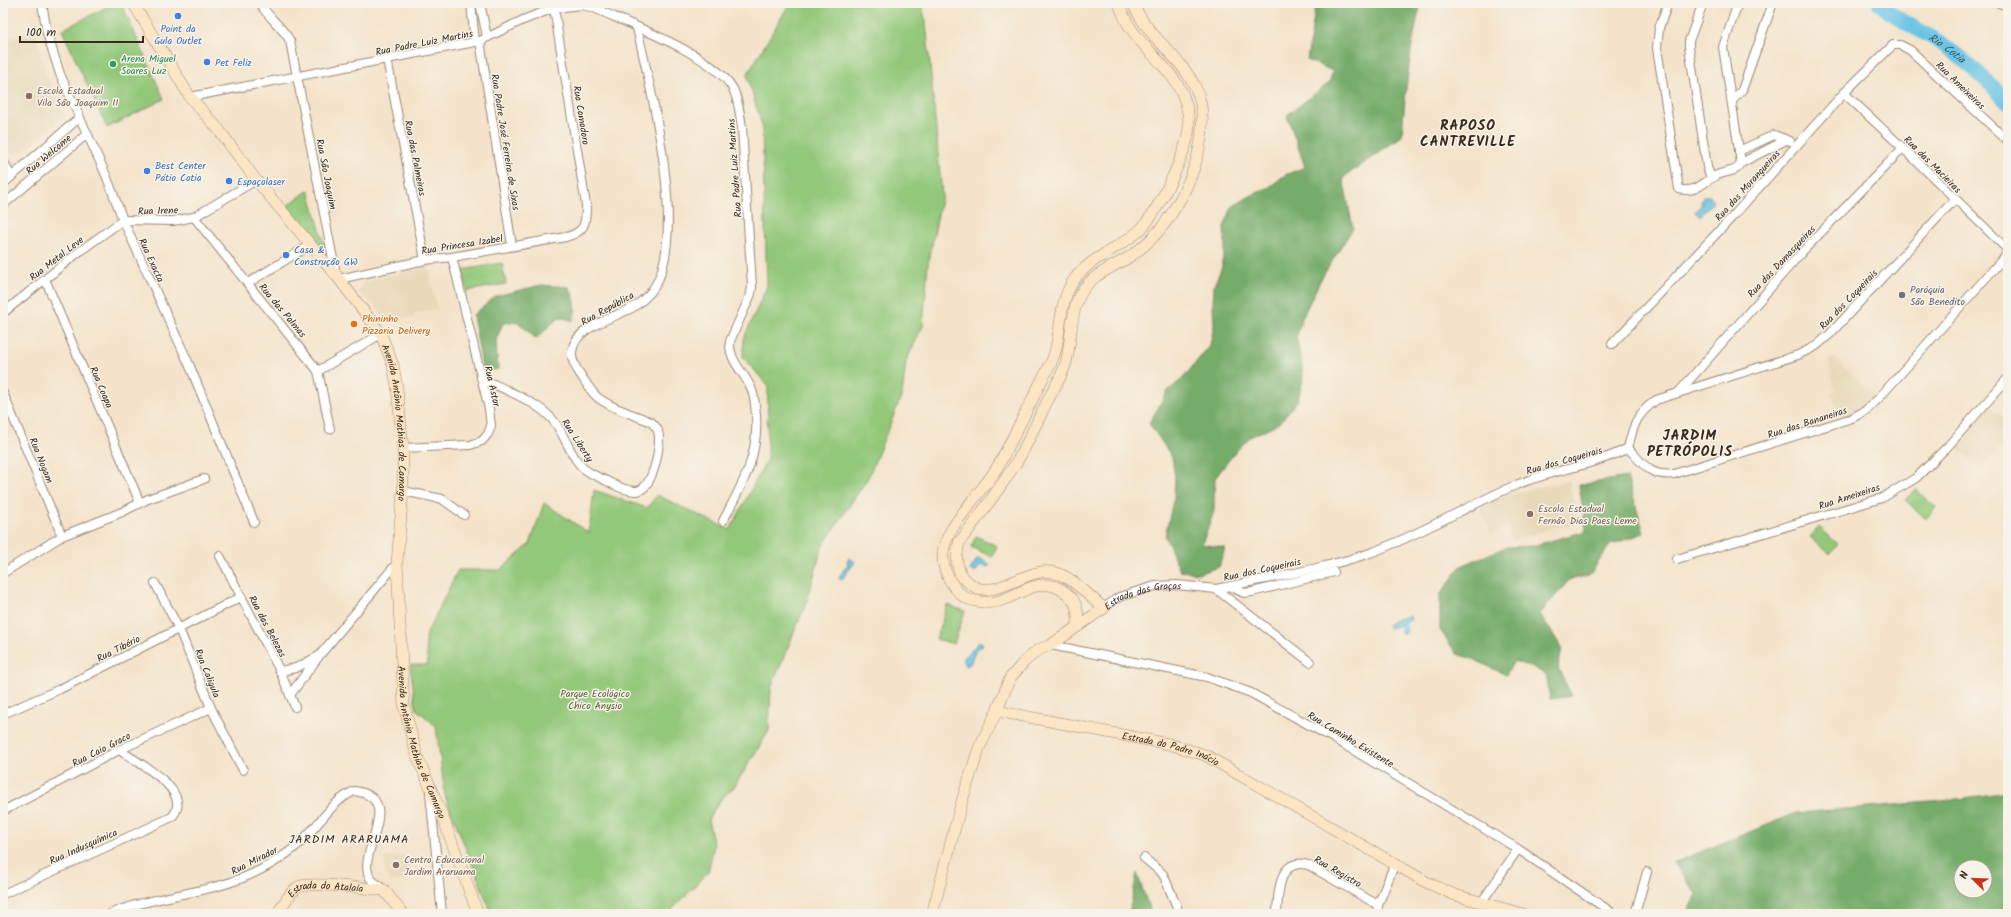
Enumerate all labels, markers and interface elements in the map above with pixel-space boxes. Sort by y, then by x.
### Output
marker: Point da Gula Outlet [173,11,183,21]
scale bar [20,18,143,44]
place label: Point da Gula Outlet [154,21,202,49]
text: 100 m [26,23,57,42]
street label: Rua Padre Luiz Martins [374,26,475,60]
water label: Rio Cotia [1925,29,1970,69]
place label: Arena Miguel Soares Luz [121,51,176,79]
place label: Pet Feliz [215,55,252,71]
marker: Pet Feliz [202,57,212,67]
street label: Rua Ameixeiras [1932,58,1989,114]
marker: Arena Miguel Soares Luz [108,59,118,69]
street label: Rua Padre José Ferreira de Sixas [486,73,524,212]
place label: Escola Estadual Vila São Joaquim II [37,83,118,111]
street label: Rua Comodoro [568,84,594,146]
marker: Escola Estadual Vila São Joaquim II [24,91,34,101]
district label: RAPOSO CANTREVILLE [1420,115,1516,153]
street label: Rua Padre Luiz Martins [724,117,746,218]
street label: Rua das Palmeiras [400,119,430,198]
street label: Rua Welcome [22,130,75,179]
street label: Rua das Macieiras [1900,132,1965,198]
street label: Rua São Joaquim [311,137,341,211]
street label: Rua das Morangueiras [1711,146,1785,225]
place label: Best Center Pátio Cotia [155,158,206,186]
marker: Best Center Pátio Cotia [142,166,152,176]
place label: Espaçolaser [237,174,285,190]
marker: Espaçolaser [224,176,234,186]
street label: Rua Irene [138,202,179,220]
street label: Rua das Damasqueiras [1744,221,1820,302]
street label: Rua Princesa Izabel [420,231,504,259]
street label: Rua Metal Leve [26,232,88,285]
street label: Rua Exacta [134,236,168,285]
place label: Casa & Construção GW [294,242,358,270]
marker: Casa & Construção GW [281,250,291,260]
street label: Rua dos Coqueirais [1816,265,1882,334]
street label: Rua das Palmas [255,280,310,342]
place label: Paróquia São Benedito [1910,282,1966,310]
street label: Rua República [578,288,637,330]
marker: Paróquia São Benedito [1897,290,1907,300]
place label: Phininho Pizzaria Delivery [362,311,431,339]
marker: Phininho Pizzaria Delivery [349,319,359,329]
street label: Avenida Antônio Mathias de Camargo [377,342,410,502]
street label: Rua Coapa [85,364,117,411]
street label: Rua Astor [480,364,505,409]
street label: Rua das Bananeiras [1765,402,1850,443]
street label: Rua Liberty [557,416,597,466]
district label: JARDIM PETRÓPOLIS [1647,425,1733,463]
street label: Rua Nogam [25,435,58,486]
street label: Rua dos Coqueirais [1524,442,1605,480]
street label: Rua Ameixeiras [1817,479,1883,514]
place label: Escola Estadual Fernão Dias Paes Leme [1538,501,1637,529]
marker: Escola Estadual Fernão Dias Paes Leme [1525,509,1535,519]
street label: Rua dos Coqueirais [1222,554,1303,586]
street label: Estrada das Graças [1101,578,1183,614]
street label: Rua das Belezas [244,592,291,661]
street label: Rua Tibério [94,631,143,667]
street label: Rua Caligula [190,646,224,701]
street label: Avenida Antônio Mathias de Camargo [393,665,450,821]
park label: Parque Ecológico Chico Anysio [560,686,630,714]
street label: Rua Caminho Existente [1304,708,1397,772]
street label: Rua Caio Graco [69,728,134,772]
street label: Estrada do Padre Inácio [1121,728,1222,771]
street label: Rua Indusquímica [47,825,120,869]
district label: JARDIM ARARUAMA [289,830,409,849]
street label: Rua Mirador [228,842,281,879]
place label: Centro Educacional Jardim Araruama [404,852,485,880]
street label: Rua Registro [1311,852,1365,892]
north arrow [1953,859,1993,899]
marker: Centro Educacional Jardim Araruama [391,860,401,870]
text: N [1955,869,1974,882]
street label: Estrada do Atalaia [284,878,364,901]

